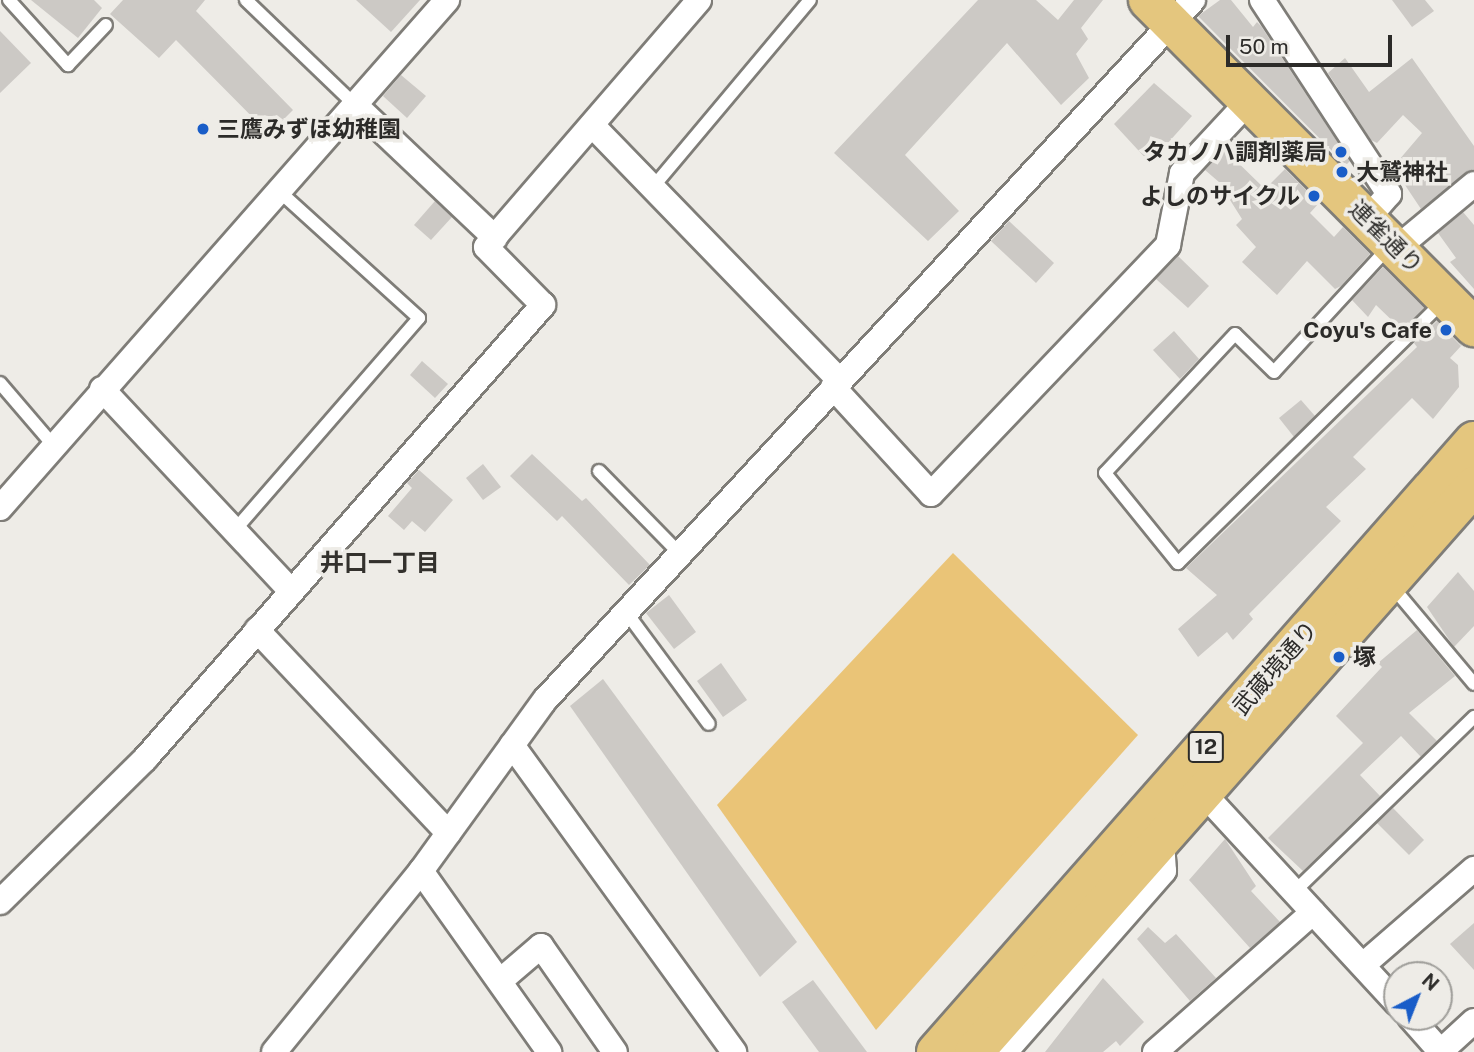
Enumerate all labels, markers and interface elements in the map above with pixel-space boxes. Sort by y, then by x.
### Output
scale bar [1229,21,1395,65]
text: 50 m [1239,34,1289,59]
place label: 三鷹みずほ幼稚園 [217,115,401,143]
marker: 三鷹みずほ幼稚園 [195,121,211,137]
place label: タカノハ調剤薬局 [1143,138,1327,166]
marker: タカノハ調剤薬局 [1333,144,1349,160]
place label: 大鷲神社 [1356,158,1448,186]
marker: 大鷲神社 [1334,164,1350,180]
place label: よしのサイクル [1139,182,1300,210]
marker: よしのサイクル [1306,188,1322,204]
street label: 連雀通り [1344,195,1428,279]
place label: Coyu's Cafe [1303,316,1432,344]
marker: Coyu's Cafe [1438,322,1454,338]
district label: 井口一丁目 [320,549,440,577]
street label: 武蔵境通り [1227,616,1323,720]
place label: 塚 [1353,643,1376,671]
marker: 塚 [1331,649,1347,665]
road number: 12 [1187,730,1225,764]
north arrow [1383,961,1453,1031]
text: N [1418,969,1444,995]

